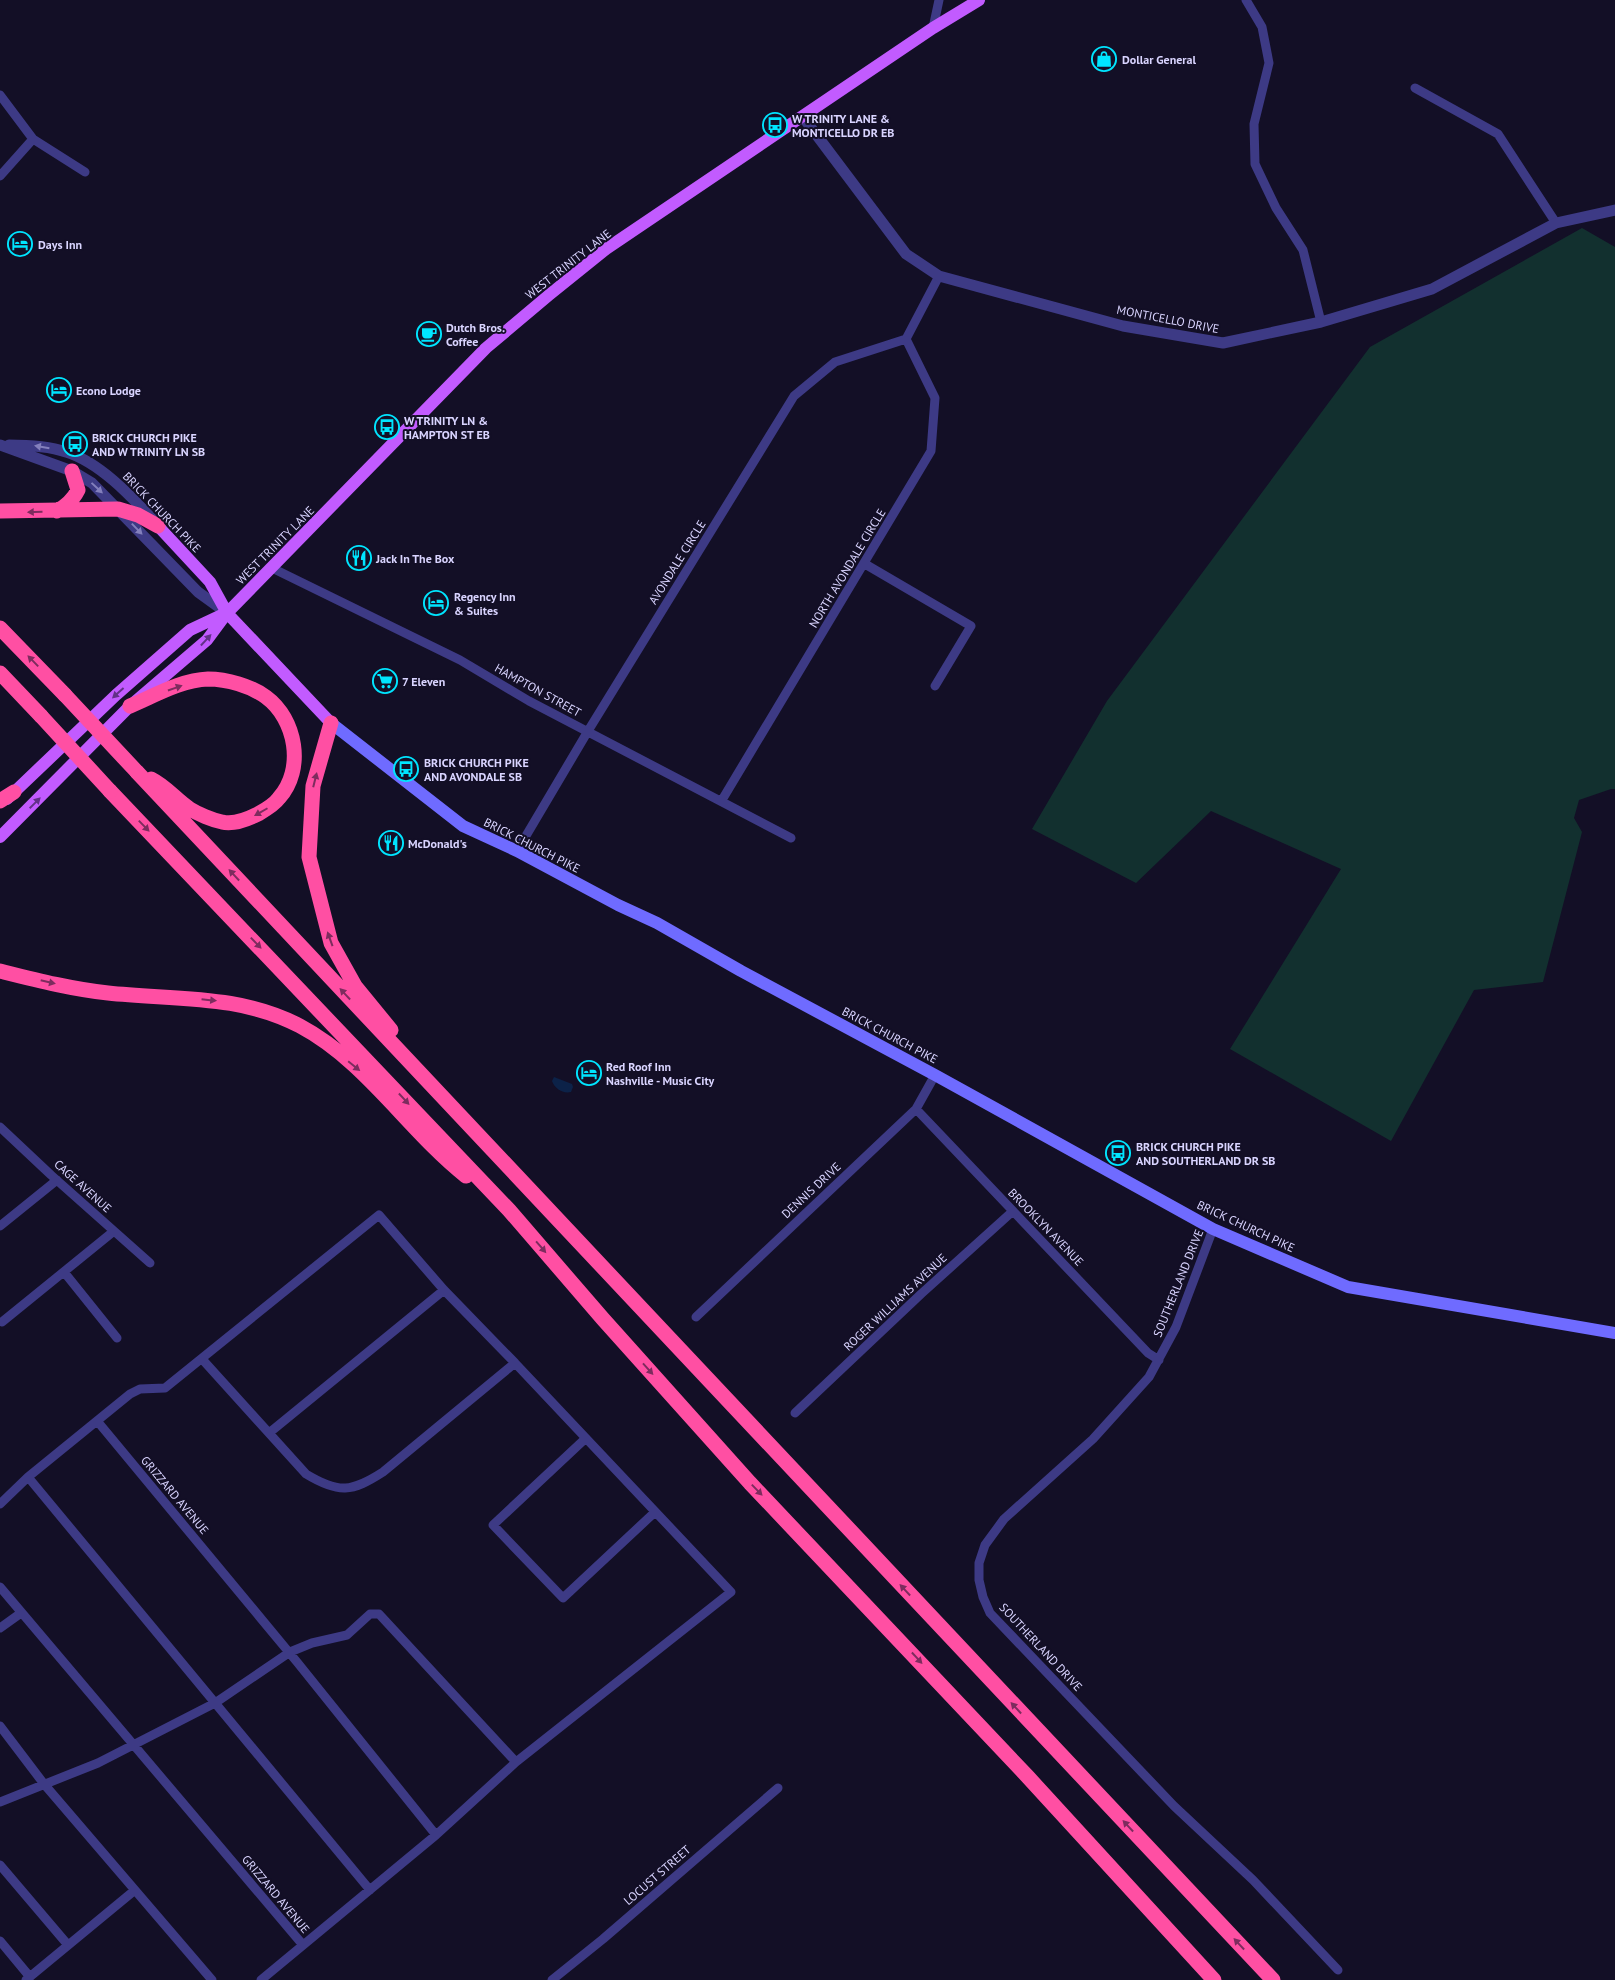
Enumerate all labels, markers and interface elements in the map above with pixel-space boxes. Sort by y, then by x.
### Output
shop icon: Dollar General [1091,46,1117,72]
place label: Dollar General [1122,52,1197,67]
place label: W TRINITY LANE & MONTICELLO DR EB [792,111,894,140]
bus stop icon: W TRINITY LANE & MONTICELLO DR EB [762,112,788,138]
street label: WEST TRINITY LANE [522,226,614,302]
hotel icon: Days Inn [7,231,33,257]
place label: Days Inn [38,237,82,252]
street label: MONTICELLO DRIVE [1116,302,1220,336]
place label: Dutch Bros. Coffee [446,320,505,349]
cafe icon: Dutch Bros. Coffee [416,321,442,347]
hotel icon: Econo Lodge [46,377,72,403]
place label: Econo Lodge [76,383,141,398]
place label: W TRINITY LN & HAMPTON ST EB [404,413,490,442]
bus stop icon: W TRINITY LN & HAMPTON ST EB [374,414,400,440]
place label: BRICK CHURCH PIKE AND W TRINITY LN SB [92,430,205,459]
bus stop icon: BRICK CHURCH PIKE AND W TRINITY LN SB [62,431,88,457]
one-way arrow [33,443,49,451]
street label: BRICK CHURCH PIKE [120,469,204,555]
one-way arrow [90,482,102,494]
street label: WEST TRINITY LANE [233,503,317,587]
street label: NORTH AVONDALE CIRCLE [805,506,889,630]
one-way arrow [26,508,42,516]
street label: AVONDALE CIRCLE [645,517,709,607]
one-way arrow [131,523,143,535]
restaurant icon: Jack In The Box [346,545,372,571]
place label: Jack In The Box [375,551,455,566]
place label: Regency Inn & Suites [454,589,516,618]
hotel icon: Regency Inn & Suites [423,590,449,616]
one-way arrow [200,634,212,646]
one-way arrow [27,656,39,668]
street label: HAMPTON STREET [492,660,584,720]
supermarket icon: 7 Eleven [372,668,398,694]
place label: 7 Eleven [402,674,445,689]
one-way arrow [168,683,183,691]
one-way arrow [113,687,125,699]
place label: BRICK CHURCH PIKE AND AVONDALE SB [424,755,529,784]
bus stop icon: BRICK CHURCH PIKE AND AVONDALE SB [393,756,419,782]
one-way arrow [311,772,319,787]
one-way arrow [29,797,41,809]
one-way arrow [253,808,268,816]
street label: BRICK CHURCH PIKE [481,814,583,876]
one-way arrow [138,819,150,831]
restaurant icon: McDonald's [378,830,404,856]
place label: McDonald's [408,836,467,851]
one-way arrow [228,870,240,882]
one-way arrow [326,931,334,946]
one-way arrow [250,937,262,949]
one-way arrow [40,978,55,986]
one-way arrow [339,989,351,1001]
one-way arrow [201,996,217,1004]
street label: BRICK CHURCH PIKE [840,1003,940,1067]
place label: Red Roof Inn Nashville - Music City [606,1059,714,1088]
one-way arrow [347,1060,360,1071]
hotel icon: Red Roof Inn Nashville - Music City [576,1060,602,1086]
one-way arrow [398,1093,410,1105]
place label: BRICK CHURCH PIKE AND SOUTHERLAND DR SB [1136,1139,1275,1168]
bus stop icon: BRICK CHURCH PIKE AND SOUTHERLAND DR SB [1105,1140,1131,1166]
street label: CAGE AVENUE [51,1156,115,1216]
street label: DENNIS DRIVE [778,1159,844,1221]
street label: BROOKLYN AVENUE [1005,1185,1087,1269]
street label: BRICK CHURCH PIKE [1195,1197,1297,1255]
street label: SOUTHERLAND DRIVE [1150,1227,1206,1339]
one-way arrow [535,1240,546,1253]
street label: ROGER WILLIAMS AVENUE [840,1250,950,1354]
one-way arrow [642,1362,654,1374]
street label: GRIZZARD AVENUE [138,1453,212,1537]
one-way arrow [751,1483,763,1495]
one-way arrow [899,1584,911,1596]
street label: SOUTHERLAND DRIVE [996,1600,1086,1694]
one-way arrow [911,1652,923,1664]
one-way arrow [1010,1702,1022,1714]
one-way arrow [1122,1821,1134,1833]
street label: LOCUST STREET [620,1842,694,1908]
street label: GRIZZARD AVENUE [239,1852,313,1936]
one-way arrow [1233,1939,1245,1951]

